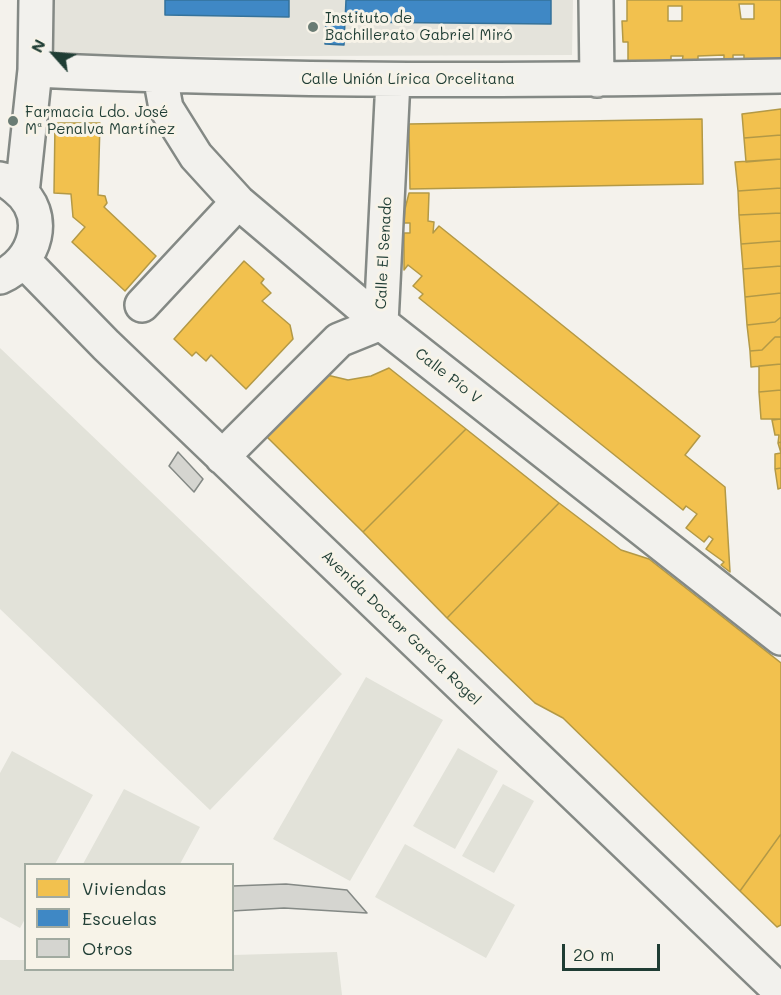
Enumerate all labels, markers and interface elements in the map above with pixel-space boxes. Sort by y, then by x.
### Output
place label: Instituto de Bachillerato Gabriel Miró [325,9,512,44]
marker: Instituto de Bachillerato Gabriel Miró [306,20,320,34]
north arrow [24,24,84,84]
text: N [25,35,50,56]
street label: Calle Unión Lírica Orcelitana [301,70,515,88]
place label: Farmacia Ldo. José Mª Penalva Martínez [25,103,175,138]
marker: Farmacia Ldo. José Mª Penalva Martínez [6,114,20,128]
street label: Calle El Senado [372,196,396,310]
street label: Calle Pío V [411,345,485,407]
street label: Avenida Doctor García Rogel [318,547,484,709]
legend [24,863,234,971]
text: Viviendas [82,876,167,900]
text: Escuelas [82,906,157,930]
scale bar [565,932,662,970]
text: Otros [82,936,133,960]
text: 20 m [573,942,614,966]

